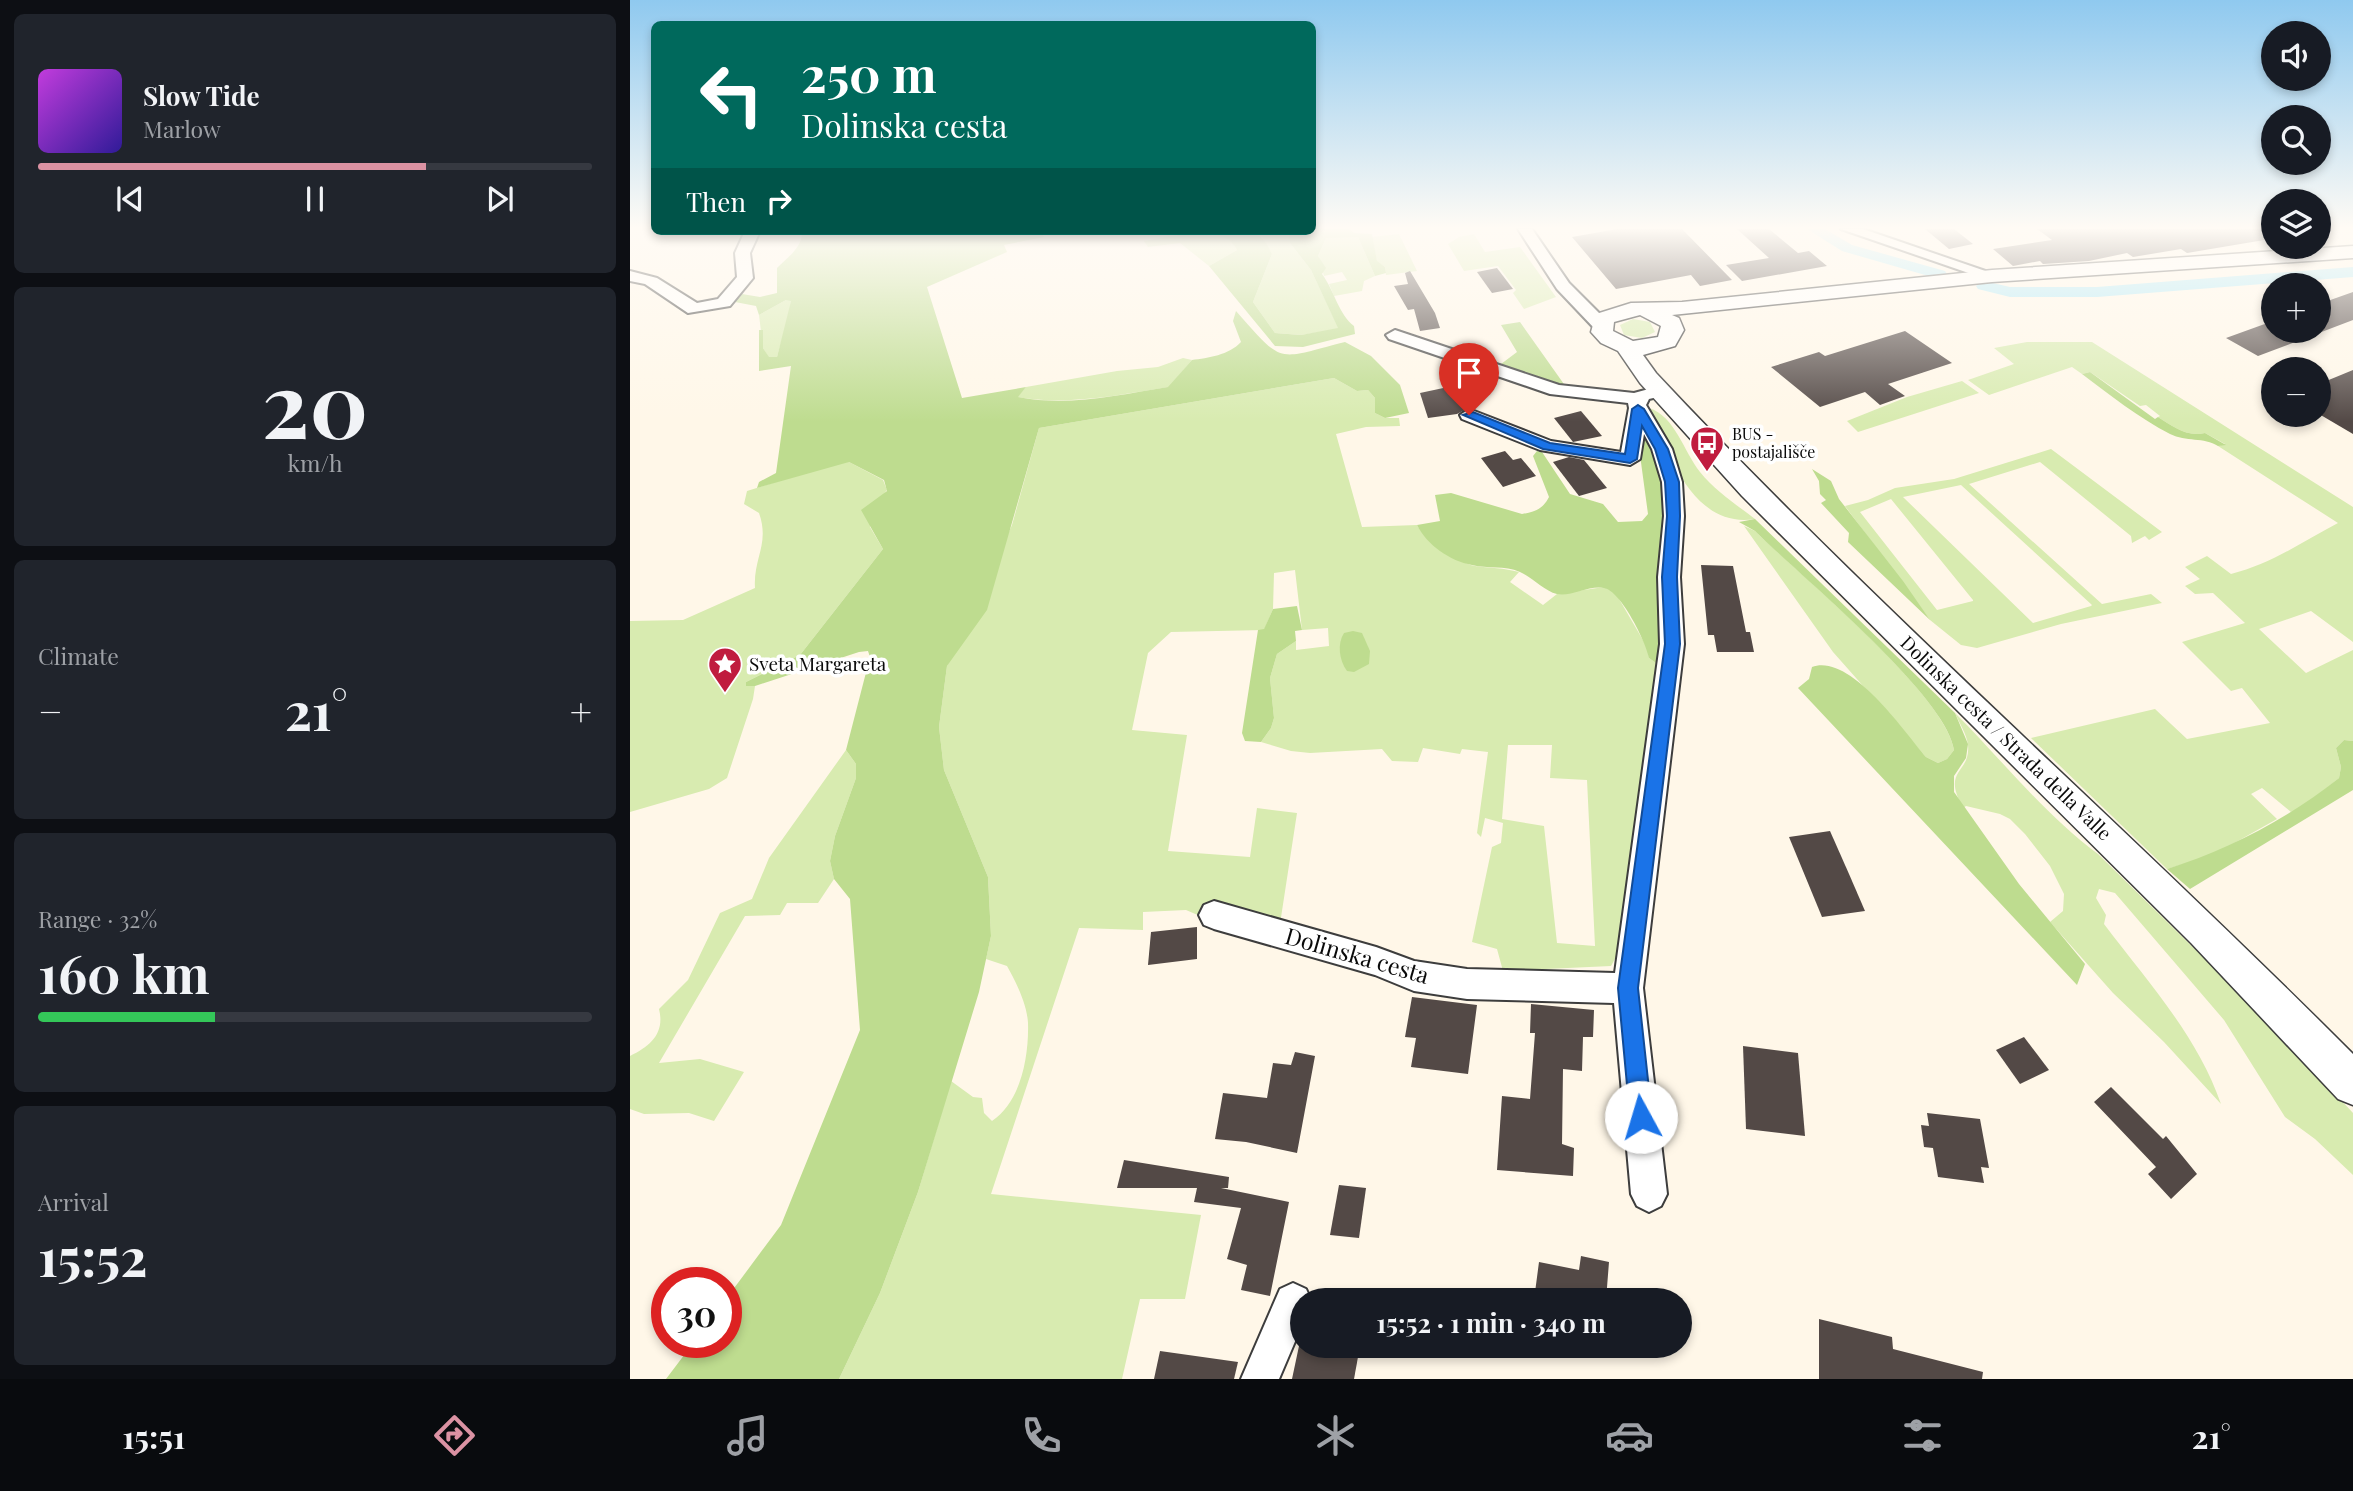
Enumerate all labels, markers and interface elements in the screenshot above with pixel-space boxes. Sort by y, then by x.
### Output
map controls [2261,21,2331,427]
button: sound [2261,21,2331,91]
text: 250 m [801,40,937,105]
icon: left [686,49,777,140]
text: Slow Tide [143,78,260,113]
text: Dolinska cesta [801,103,1007,146]
button: search [2261,105,2331,175]
text: Marlow [143,113,221,144]
icon: previous [111,180,149,218]
icon: pause [296,180,334,218]
icon: next [481,180,519,218]
icon: right [760,182,798,220]
text: Then [686,184,746,219]
button: layers [2261,189,2331,259]
button: + [2261,273,2331,343]
text: 20 [262,341,368,462]
pin [1439,343,1499,415]
icon: arrive [1450,354,1488,392]
button: − [2261,357,2331,427]
place label: BUS - postajališče [1732,423,1815,462]
bus stop icon: BUS - postajališče [1688,424,1726,473]
text: km/h [287,447,343,478]
street label: Dolinska cesta / Strada della Valle [1895,629,2118,845]
text: Climate [38,640,119,671]
place icon: Sveta Margareta [706,645,744,694]
place label: Sveta Margareta [749,650,887,676]
text: 21° [285,675,348,744]
text: − [38,685,63,736]
text: + [570,685,592,736]
text: Range · 32% [38,903,157,934]
street label: Dolinska cesta [1282,919,1434,990]
text: 160 km [38,938,210,1007]
position arrow [1604,1080,1678,1154]
text: Arrival [38,1186,109,1217]
text: 15:52 [38,1221,147,1290]
speed limit sign: 30 [651,1267,742,1358]
text: 15:52 · 1 min · 340 m [1376,1305,1606,1340]
icon: directions [430,1411,479,1460]
icon: music [723,1411,772,1460]
icon: phone [1017,1411,1066,1460]
icon: climate [1311,1411,1360,1460]
icon: car [1605,1411,1654,1460]
icon: filters [1898,1411,1947,1460]
text: 15:51 [122,1414,185,1457]
text: 21° [2192,1414,2231,1457]

